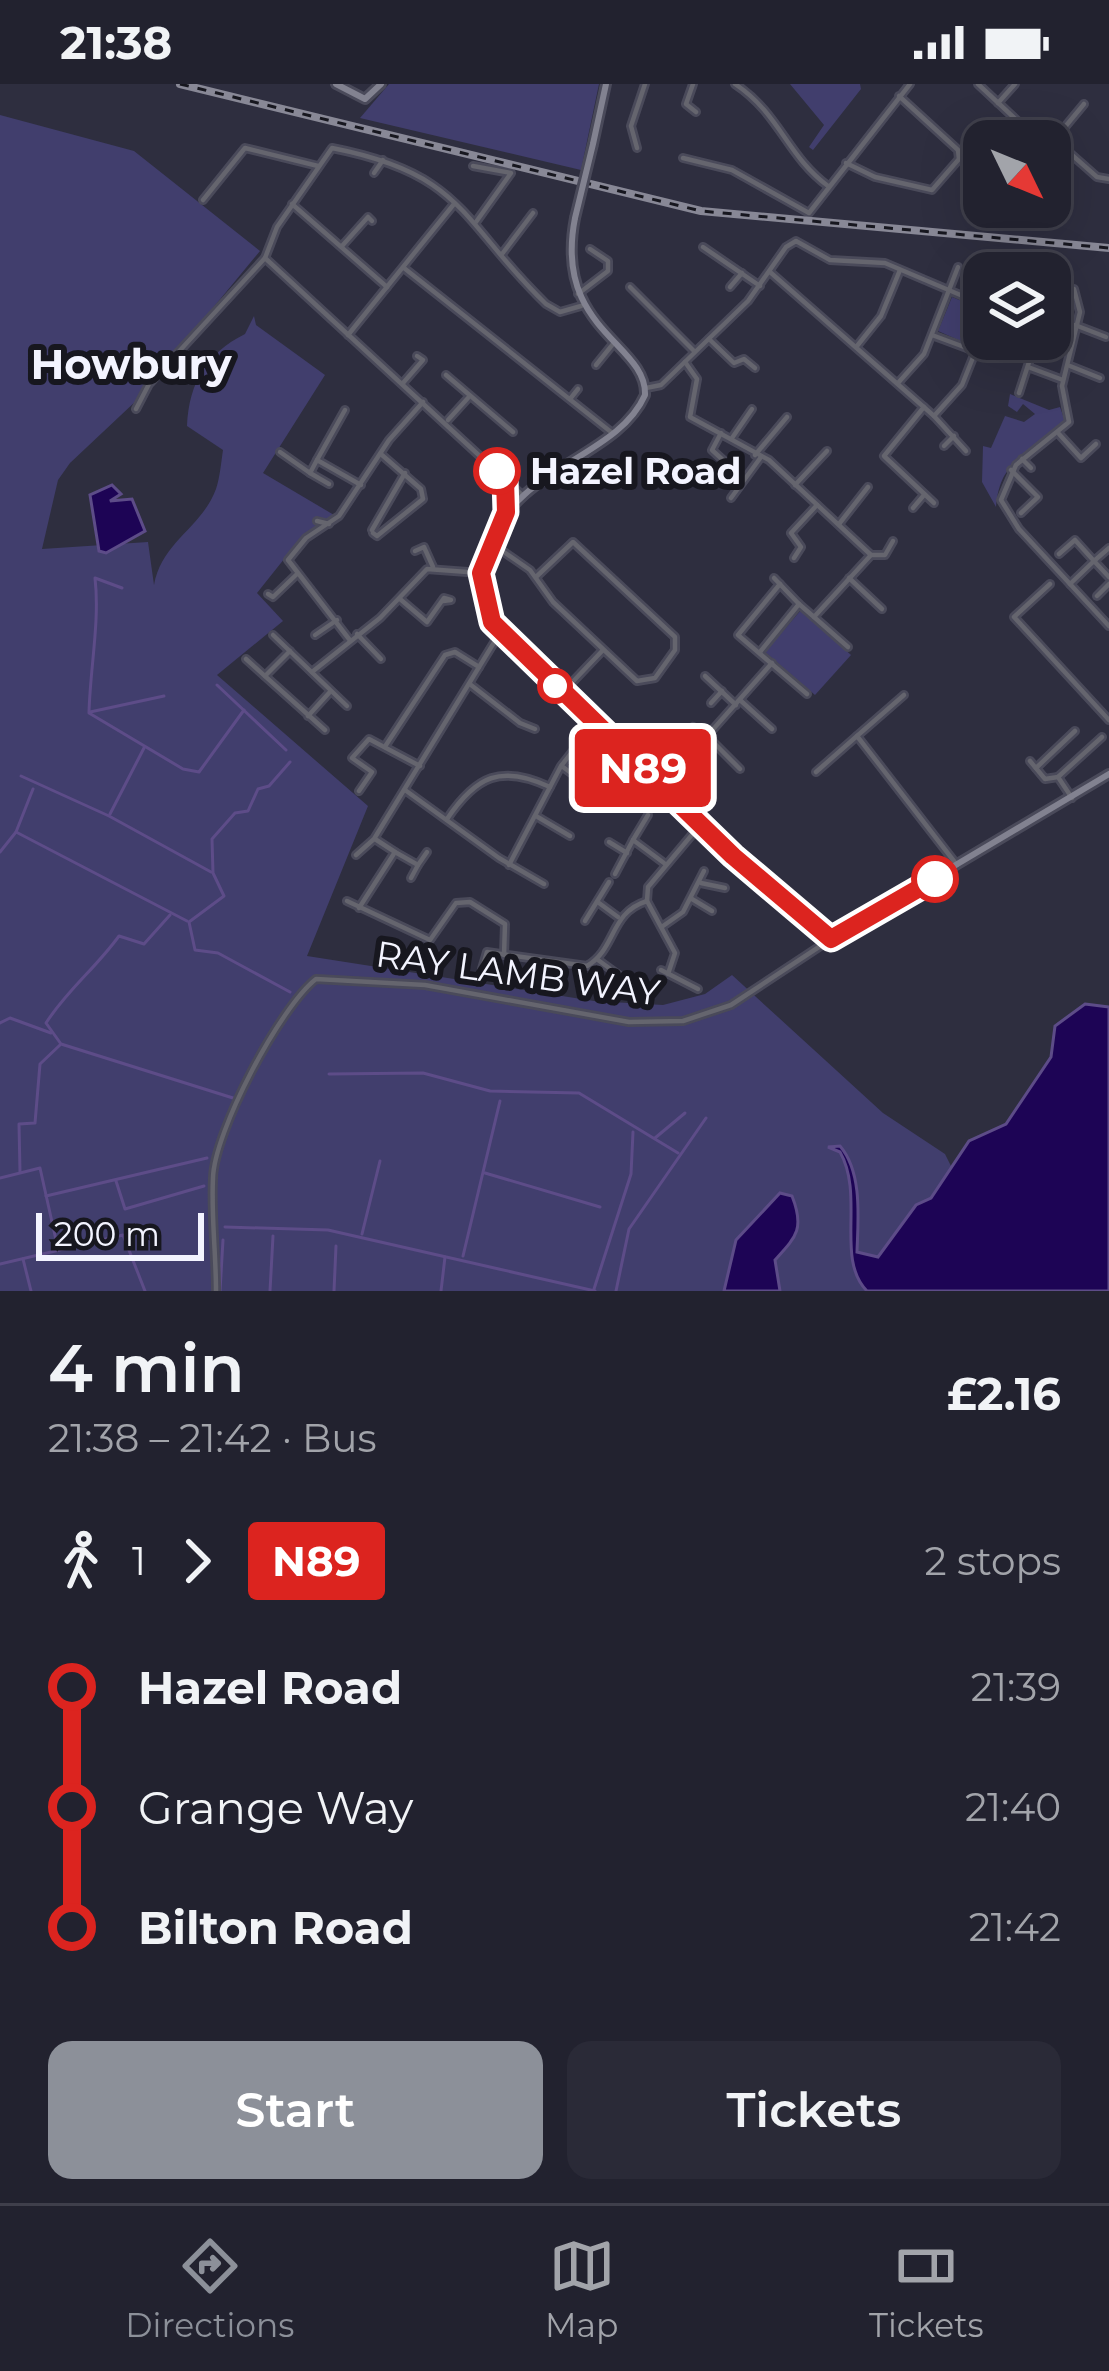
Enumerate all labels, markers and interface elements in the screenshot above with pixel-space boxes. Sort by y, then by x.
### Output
text: 21:38 [60,15,172,70]
north arrow [963,120,1071,228]
map controls [963,120,1071,360]
button: layers [963,252,1071,360]
district label: Howbury [30,338,232,390]
marker: Hazel Road [475,449,519,493]
place label: Hazel Road [530,449,741,493]
unlabelled marker [539,670,571,702]
line badge: N89 [574,729,712,807]
text: N89 [599,742,687,794]
unlabelled marker [913,857,957,901]
street label: RAY LAMB WAY [373,931,663,1015]
scale bar [36,1207,204,1260]
text: 200 m [54,1214,160,1254]
text: 4 min [48,1328,245,1409]
text: £2.16 [947,1366,1061,1421]
text: 21:38 – 21:42 · Bus [48,1414,377,1462]
icon: walk [48,1528,114,1594]
icon: forward [164,1528,230,1594]
text: N89 [272,1535,361,1587]
text: 1 [132,1537,146,1585]
text: 2 stops [925,1537,1061,1585]
text: Hazel Road [138,1660,402,1715]
text: 21:39 [971,1663,1061,1711]
text: Grange Way [138,1780,413,1835]
text: 21:40 [965,1783,1061,1831]
text: Bilton Road [138,1900,413,1955]
text: 21:42 [969,1903,1061,1951]
button: Start [48,2041,543,2179]
button: Tickets [567,2041,1061,2179]
tab: Directions [125,2233,294,2345]
tab: Map [545,2233,618,2345]
tab: Tickets [869,2233,984,2345]

